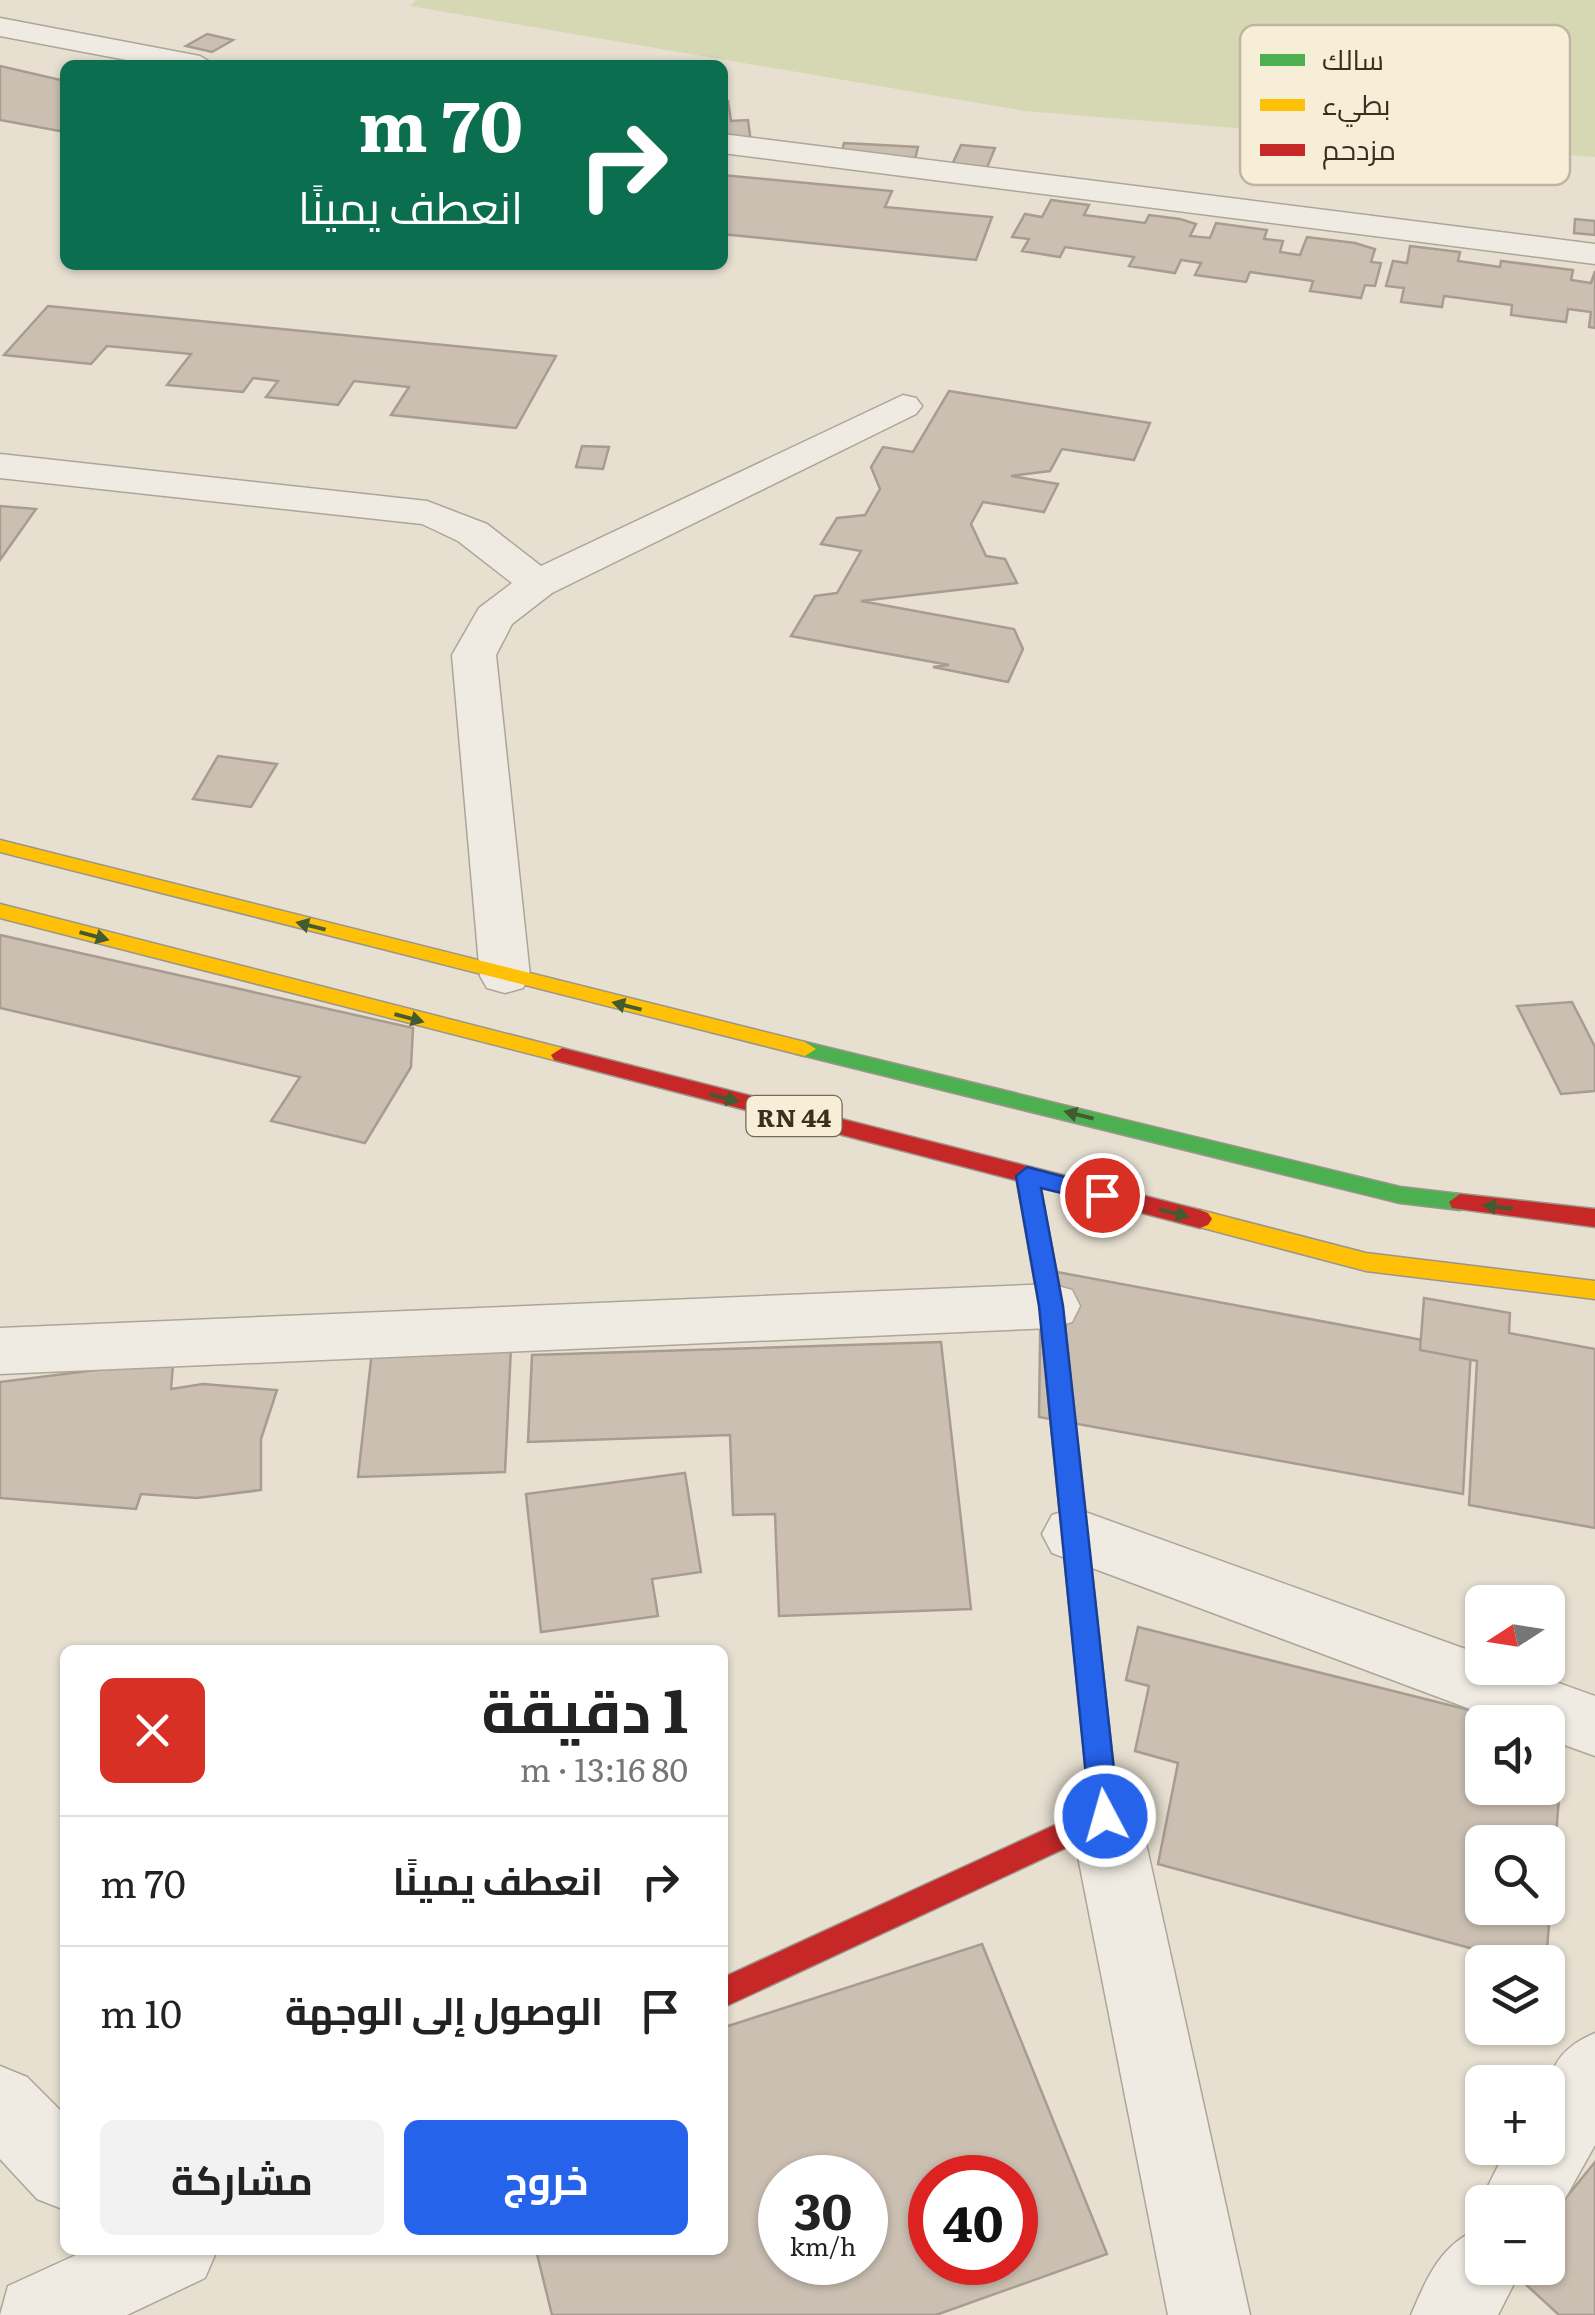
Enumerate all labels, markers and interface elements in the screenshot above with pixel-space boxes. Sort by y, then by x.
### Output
legend [1240,25,1570,185]
text: سالك [1322,37,1384,79]
text: 70 m [358,70,523,174]
text: بطيء [1322,82,1390,127]
icon: right [558,100,688,230]
text: مزدحم [1322,127,1396,170]
text: انعطف يمينًا [298,171,523,238]
one-way arrow [296,918,327,934]
one-way arrow [79,929,110,944]
one-way arrow [611,998,642,1013]
one-way arrow [394,1010,425,1026]
one-way arrow [709,1091,740,1107]
road number: RN 44 [746,1096,842,1136]
one-way arrow [1063,1107,1094,1122]
pin [1060,1153,1145,1238]
icon: arrive [1075,1168,1130,1223]
one-way arrow [1482,1198,1514,1214]
one-way arrow [1159,1206,1190,1222]
north arrow [1465,1585,1565,1685]
map controls [1465,1585,1565,2285]
text: 1 دقيقة [482,1662,688,1751]
button: close [100,1678,205,1783]
button: sound [1465,1705,1565,1805]
text: 80 m · 13:16 [520,1744,688,1792]
position arrow [1053,1764,1157,1868]
button: search [1465,1825,1565,1925]
text: انعطف يمينًا [393,1850,603,1907]
text: 70 m [100,1853,186,1910]
icon: right [633,1854,688,1909]
button: layers [1465,1945,1565,2045]
text: الوصول إلى الوجهة [285,1980,603,2037]
text: 10 m [100,1983,182,2040]
icon: arrive [633,1984,688,2039]
button: + [1465,2065,1565,2165]
button: مشاركة [100,2120,384,2235]
button: خروج [404,2120,688,2235]
speed limit sign: 40 [908,2155,1038,2285]
text: 30 [794,2171,852,2245]
button: − [1465,2185,1565,2285]
text: km/h [790,2227,856,2264]

